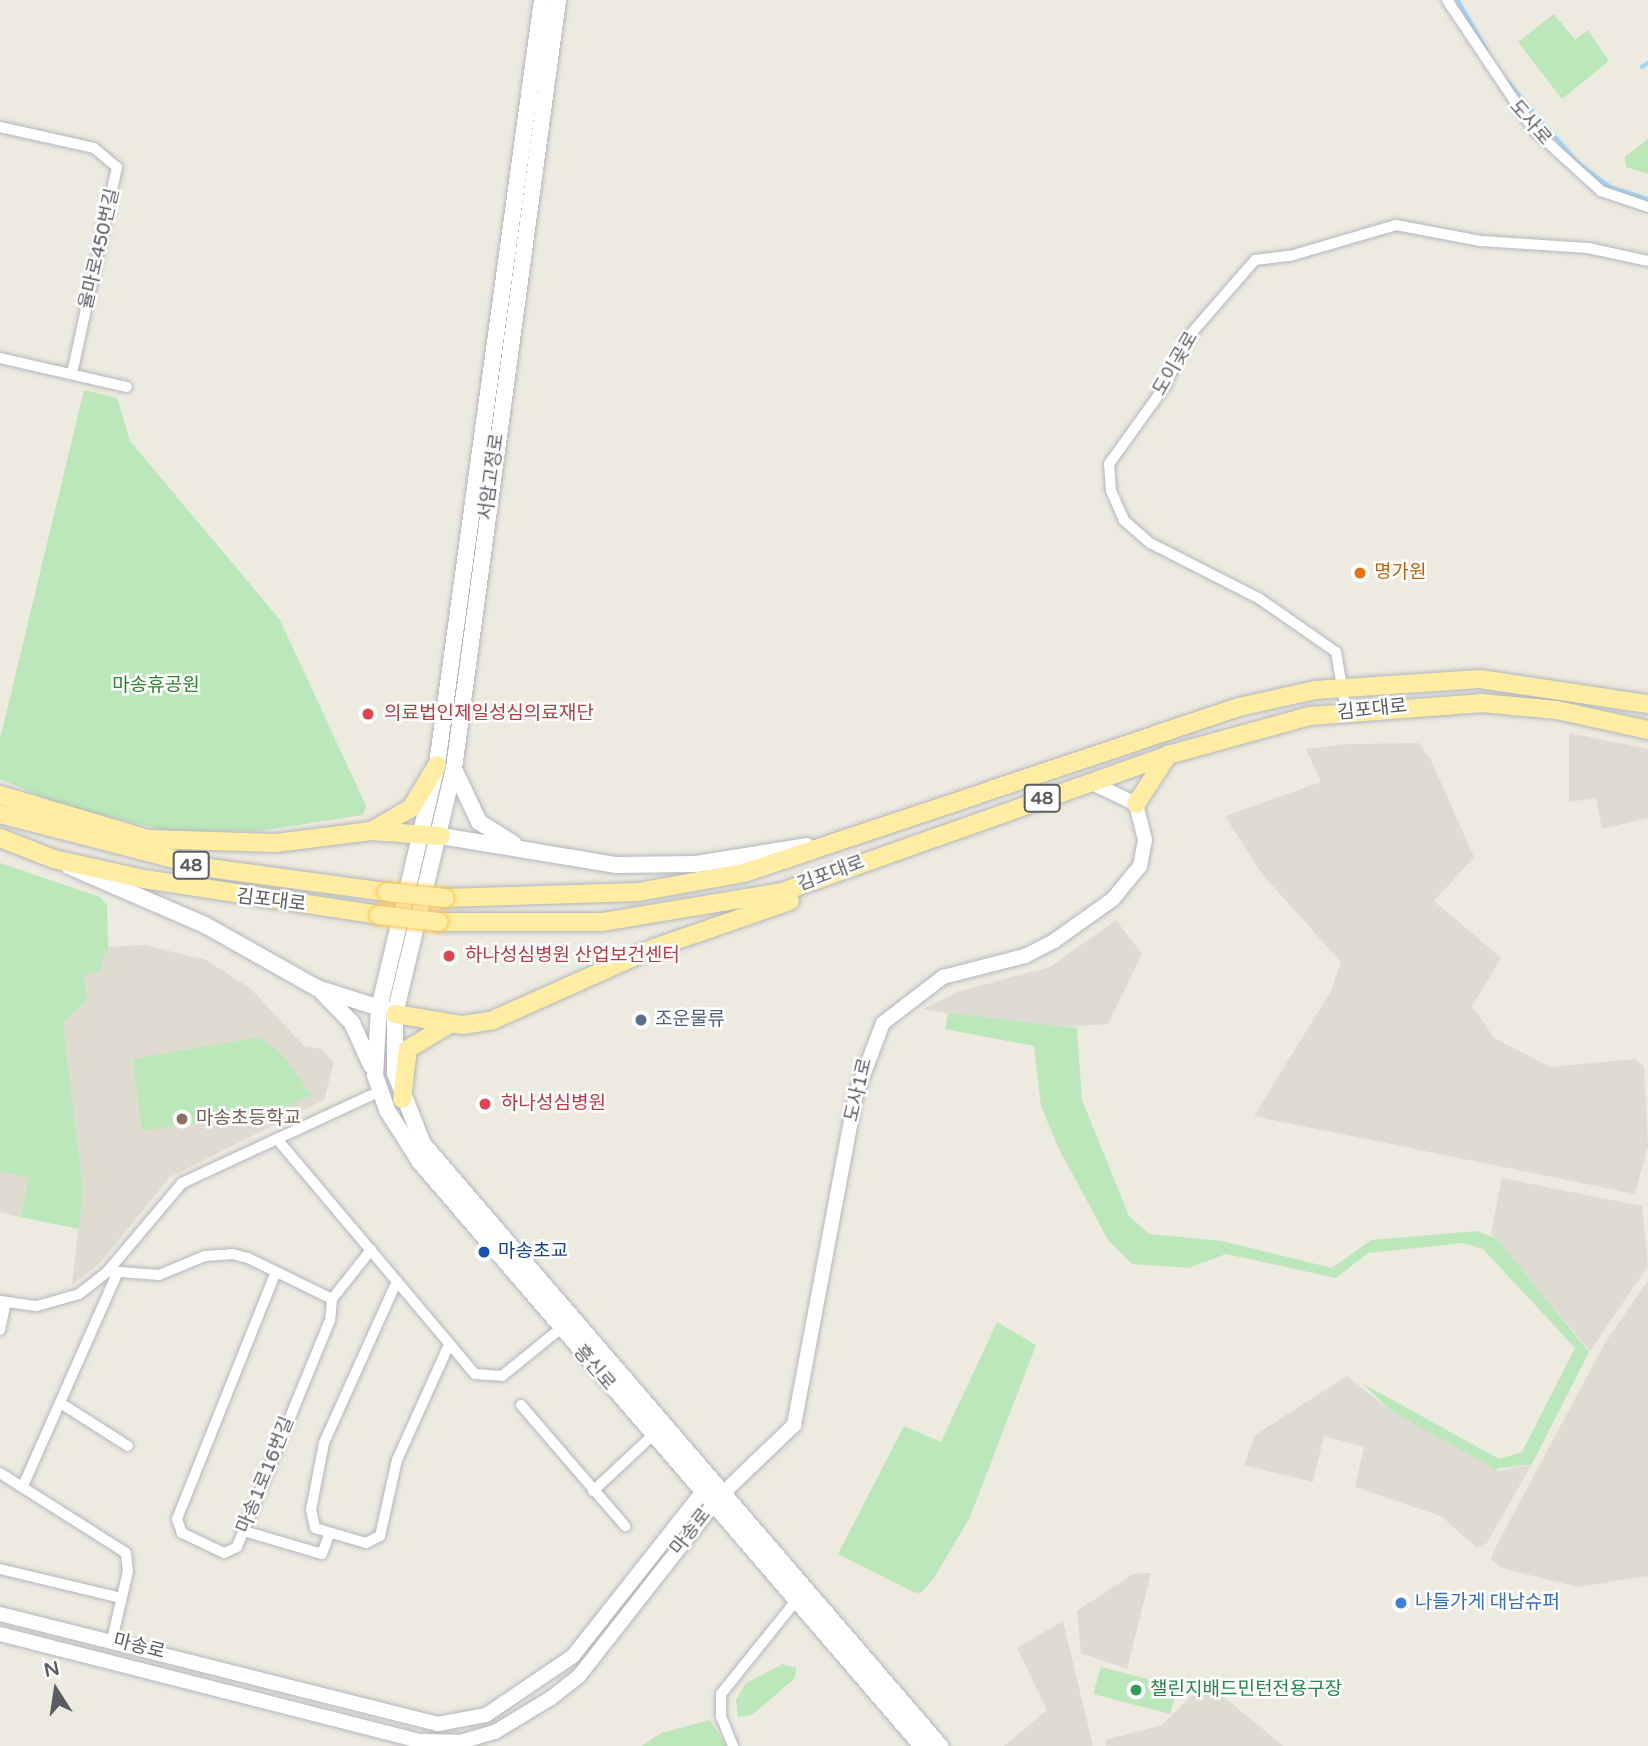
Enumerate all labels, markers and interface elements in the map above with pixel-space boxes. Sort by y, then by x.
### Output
street label: 도사로 [1504,96,1556,150]
street label: 율마로450번길 [75,186,125,312]
street label: 도이곶로 [1149,328,1203,400]
street label: 서암고정로 [475,432,509,522]
place label: 명가원 [1374,562,1426,584]
marker: 명가원 [1352,565,1368,581]
park label: 마송휴공원 [112,675,200,697]
street label: 김포대로 [1336,695,1408,725]
place label: 의료법인제일성심의료재단 [384,703,594,725]
marker: 의료법인제일성심의료재단 [358,704,378,724]
road number: 48 [1023,784,1061,812]
road number: 48 [172,850,210,880]
street label: 김포대로 [794,851,868,897]
street label: 김포대로 [235,885,307,917]
place label: 하나성심병원 산업보건센터 [465,945,680,967]
marker: 하나성심병원 산업보건센터 [439,946,459,966]
place label: 조운물류 [655,1009,725,1031]
marker: 조운물류 [633,1012,649,1028]
street label: 도사1로 [841,1056,877,1124]
place label: 하나성심병원 [501,1093,606,1115]
marker: 하나성심병원 [475,1094,495,1114]
place label: 마송초등학교 [196,1108,301,1130]
marker: 마송초등학교 [174,1111,190,1127]
place label: 마송초교 [498,1241,568,1263]
marker: 마송초교 [476,1244,492,1260]
street label: 흥신로 [568,1341,620,1395]
street label: 마송1로16번길 [232,1414,300,1536]
street label: 마송로 [666,1504,716,1560]
place label: 나들가게 대남슈퍼 [1415,1592,1560,1614]
marker: 나들가게 대남슈퍼 [1393,1595,1409,1611]
street label: 마송로 [111,1630,167,1664]
north arrow [21,1655,91,1725]
text: N [42,1657,61,1682]
place label: 챌린지배드민턴전용구장 [1150,1679,1342,1701]
marker: 챌린지배드민턴전용구장 [1128,1682,1144,1698]

